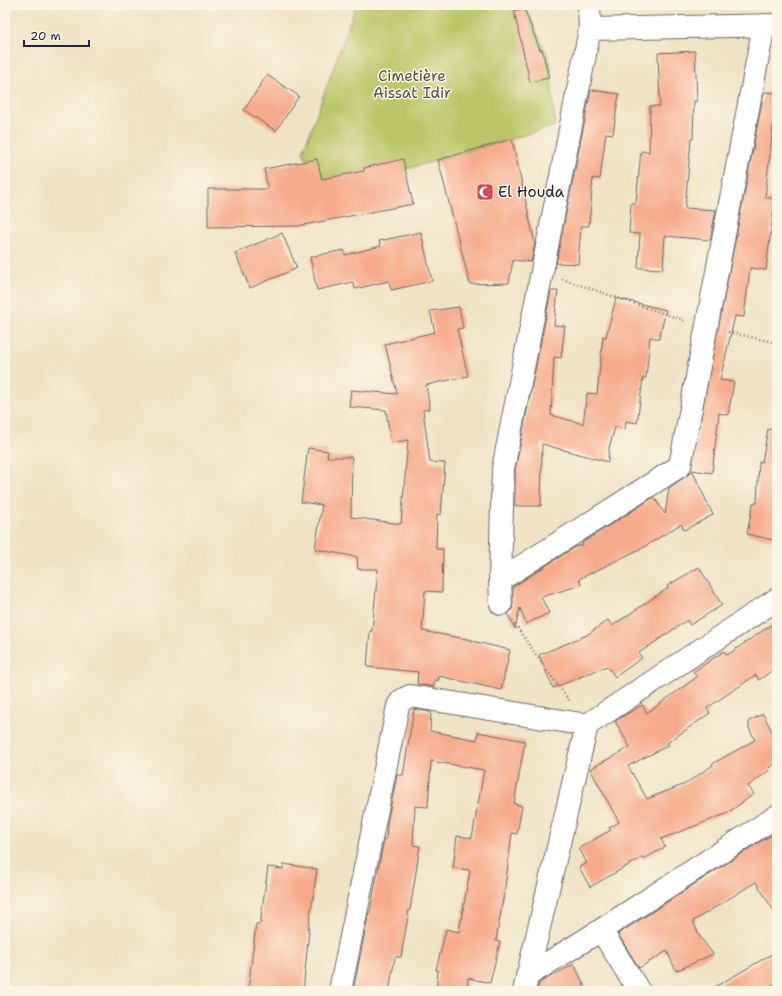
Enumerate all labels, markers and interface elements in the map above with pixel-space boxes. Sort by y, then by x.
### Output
scale bar [24,22,89,48]
text: 20 m [30,28,61,44]
park label: Cimetière Aissat Idir [373,66,451,103]
mosque icon: El Houda [475,182,495,202]
place label: El Houda [498,182,565,202]

